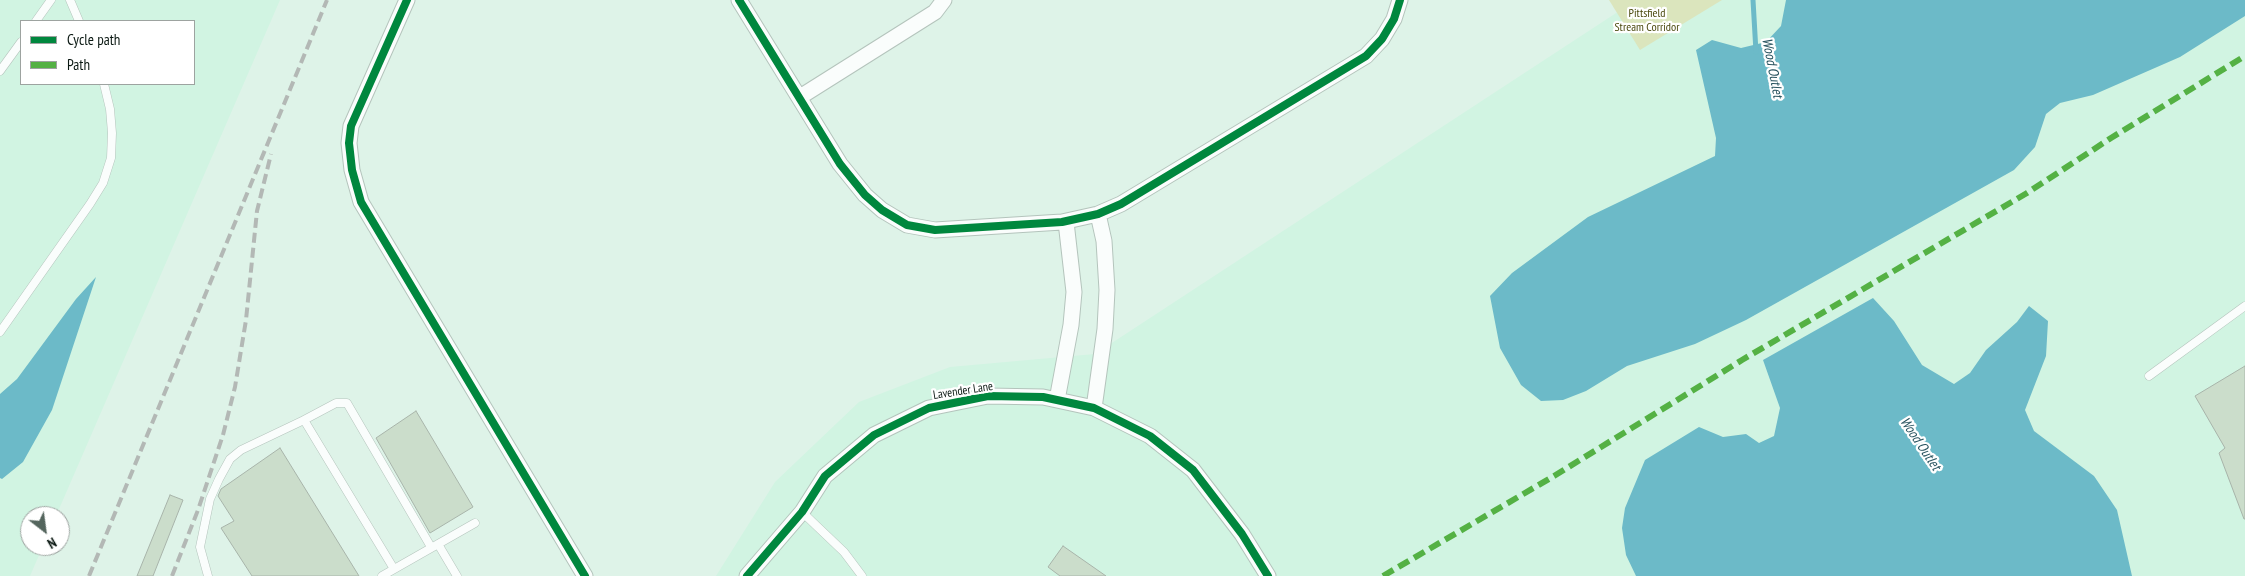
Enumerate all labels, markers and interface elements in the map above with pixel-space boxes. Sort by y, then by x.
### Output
park label: Pittsfield Stream Corridor [1614,7,1680,35]
legend [20,20,195,85]
text: Cycle path [67,30,120,49]
water label: Wood Outlet [1758,37,1786,99]
text: Path [67,55,90,74]
street label: Lavender Lane [932,379,994,403]
water label: Wood Outlet [1896,414,1944,474]
north arrow [20,506,70,556]
text: N [44,533,60,553]

